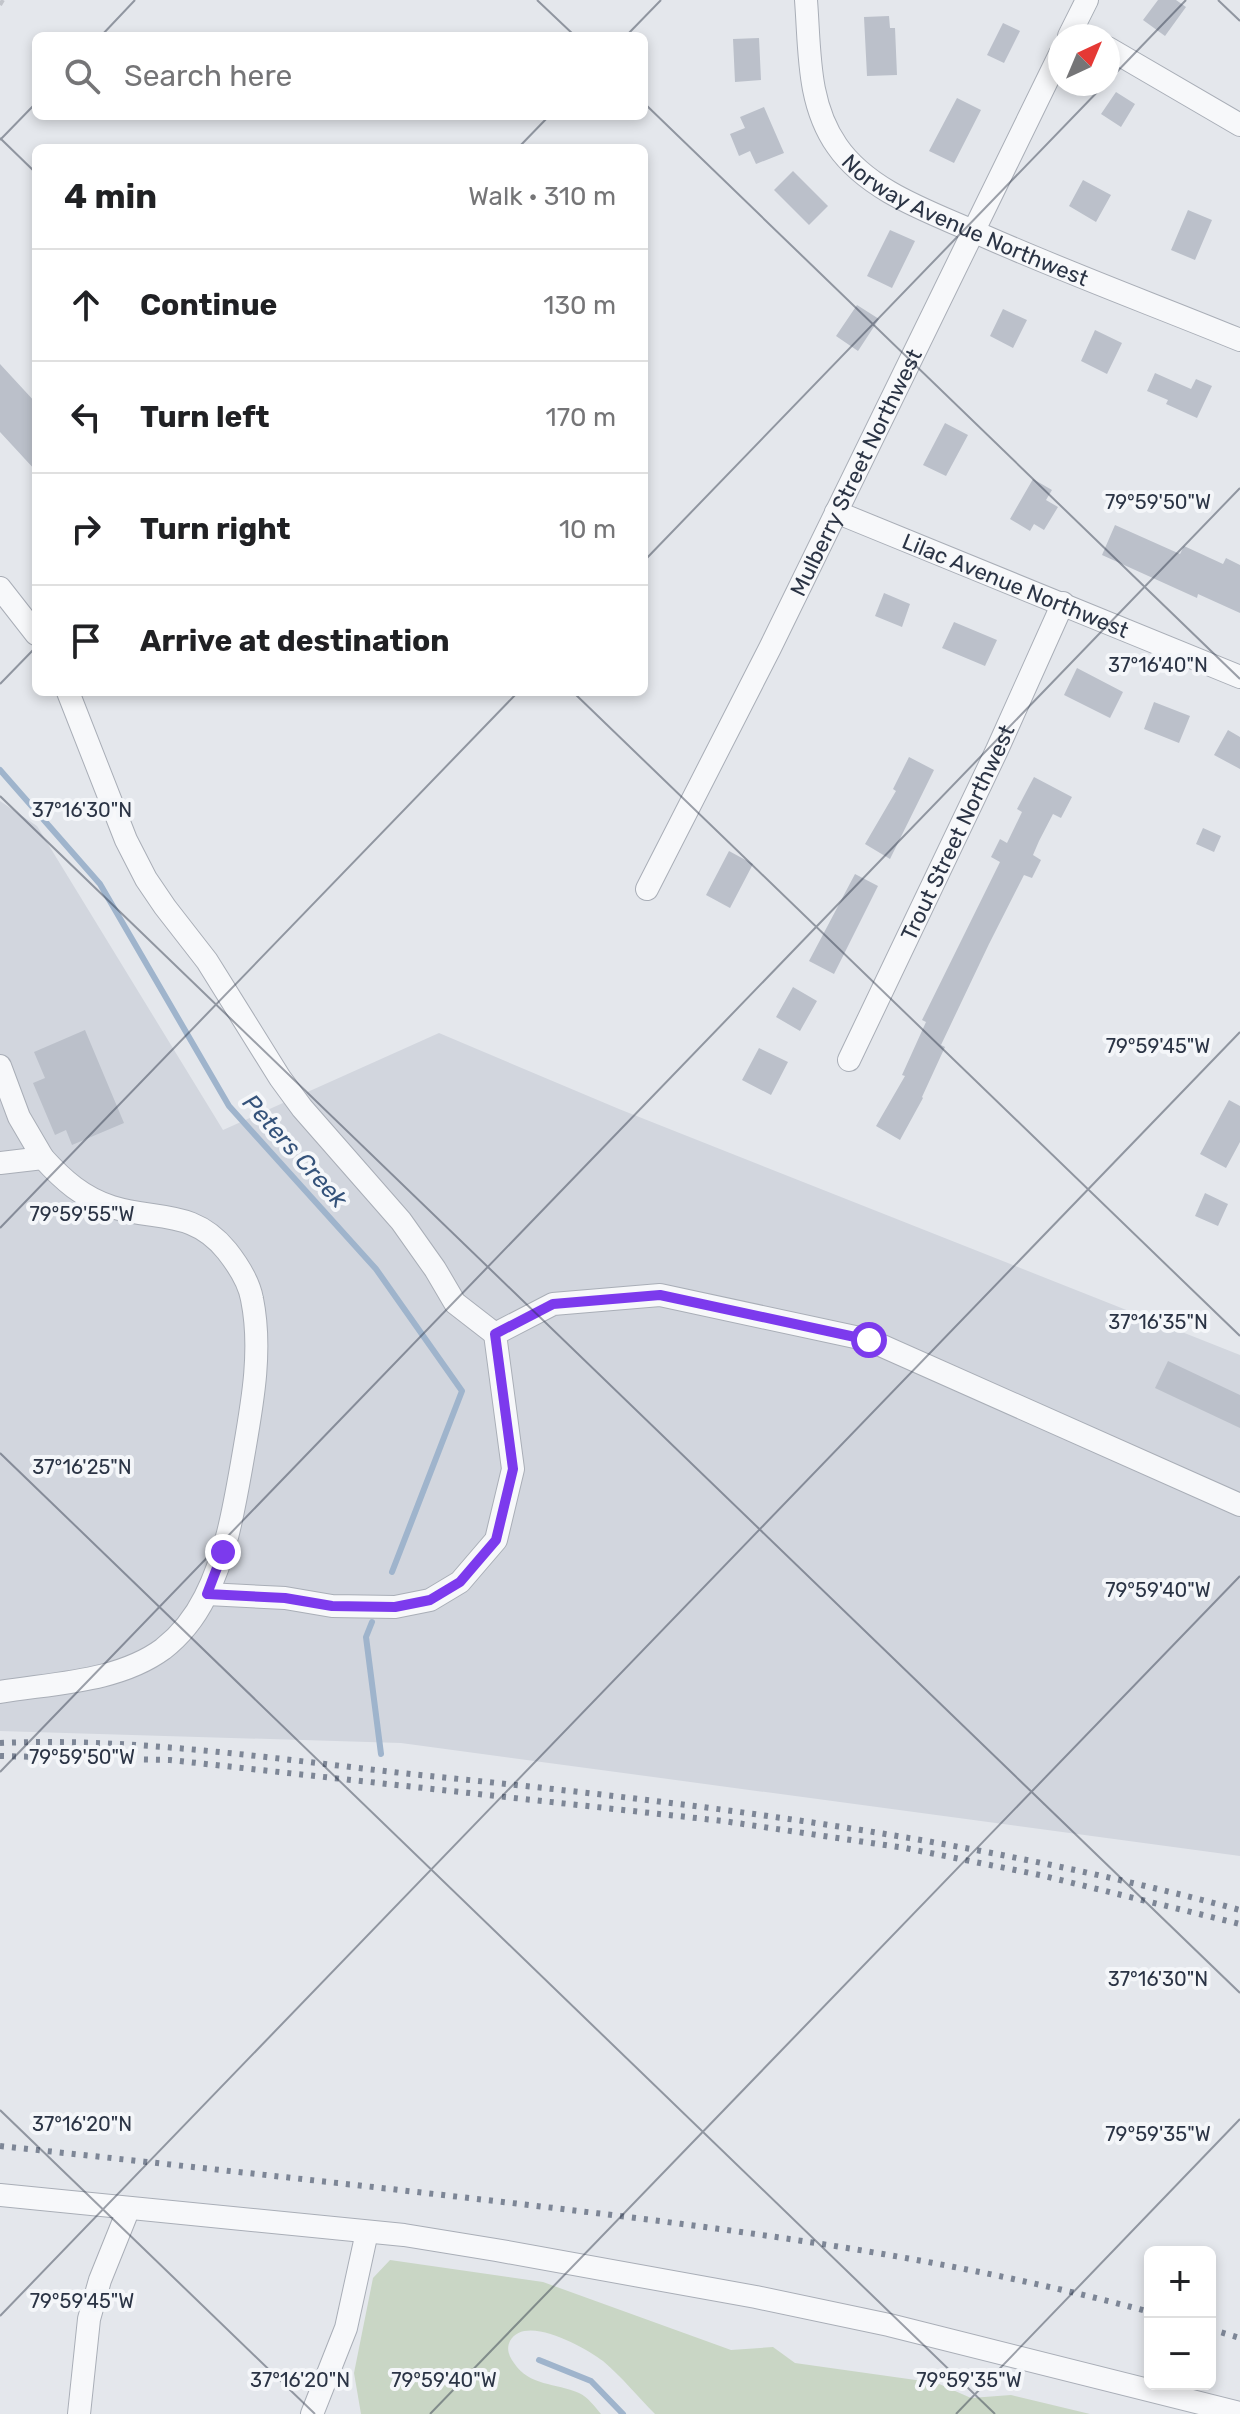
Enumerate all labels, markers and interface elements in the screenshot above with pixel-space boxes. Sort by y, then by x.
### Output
north arrow [1048,24,1120,96]
search box [32,32,648,120]
icon: search [60,54,104,98]
text: Search here [124,58,292,94]
street label: Norway Avenue Northwest [836,148,1093,292]
text: 4 min [64,176,157,217]
text: Walk · 310 m [468,181,616,212]
icon: ahead [64,283,108,327]
text: Continue [140,287,277,323]
text: 130 m [543,290,616,321]
street label: Mulberry Street Northwest [784,344,928,600]
icon: left [64,395,108,439]
text: Turn left [140,399,270,435]
text: 170 m [546,402,616,433]
text: 79°59'50"W [1105,490,1211,514]
icon: right [64,507,108,551]
text: Turn right [140,511,291,547]
text: 10 m [559,514,616,545]
street label: Lilac Avenue Northwest [898,527,1133,644]
icon: arrive [64,619,108,663]
text: Arrive at destination [140,623,450,659]
text: 37°16'40"N [1108,653,1208,677]
street label: Trout Street Northwest [895,720,1020,945]
text: 37°16'30"N [32,798,132,822]
text: 79°59'45"W [1106,1034,1210,1058]
water label: Peters Creek [237,1089,354,1214]
text: 79°59'55"W [29,1202,135,1226]
text: 37°16'35"N [1108,1310,1208,1334]
route start [851,1322,887,1358]
text: 37°16'25"N [32,1455,132,1479]
route end [205,1534,241,1570]
text: 79°59'40"W [1105,1578,1211,1602]
text: 79°59'50"W [29,1745,135,1769]
text: 37°16'30"N [1108,1967,1208,1991]
text: 37°16'20"N [32,2112,132,2136]
text: 79°59'35"W [1105,2122,1211,2146]
map controls [1144,2246,1216,2390]
button: + [1144,2246,1216,2318]
text: 79°59'45"W [30,2289,134,2313]
button: − [1144,2318,1216,2390]
text: 37°16'20"N [250,2368,350,2392]
text: 79°59'40"W [391,2368,497,2392]
text: 79°59'35"W [916,2368,1022,2392]

